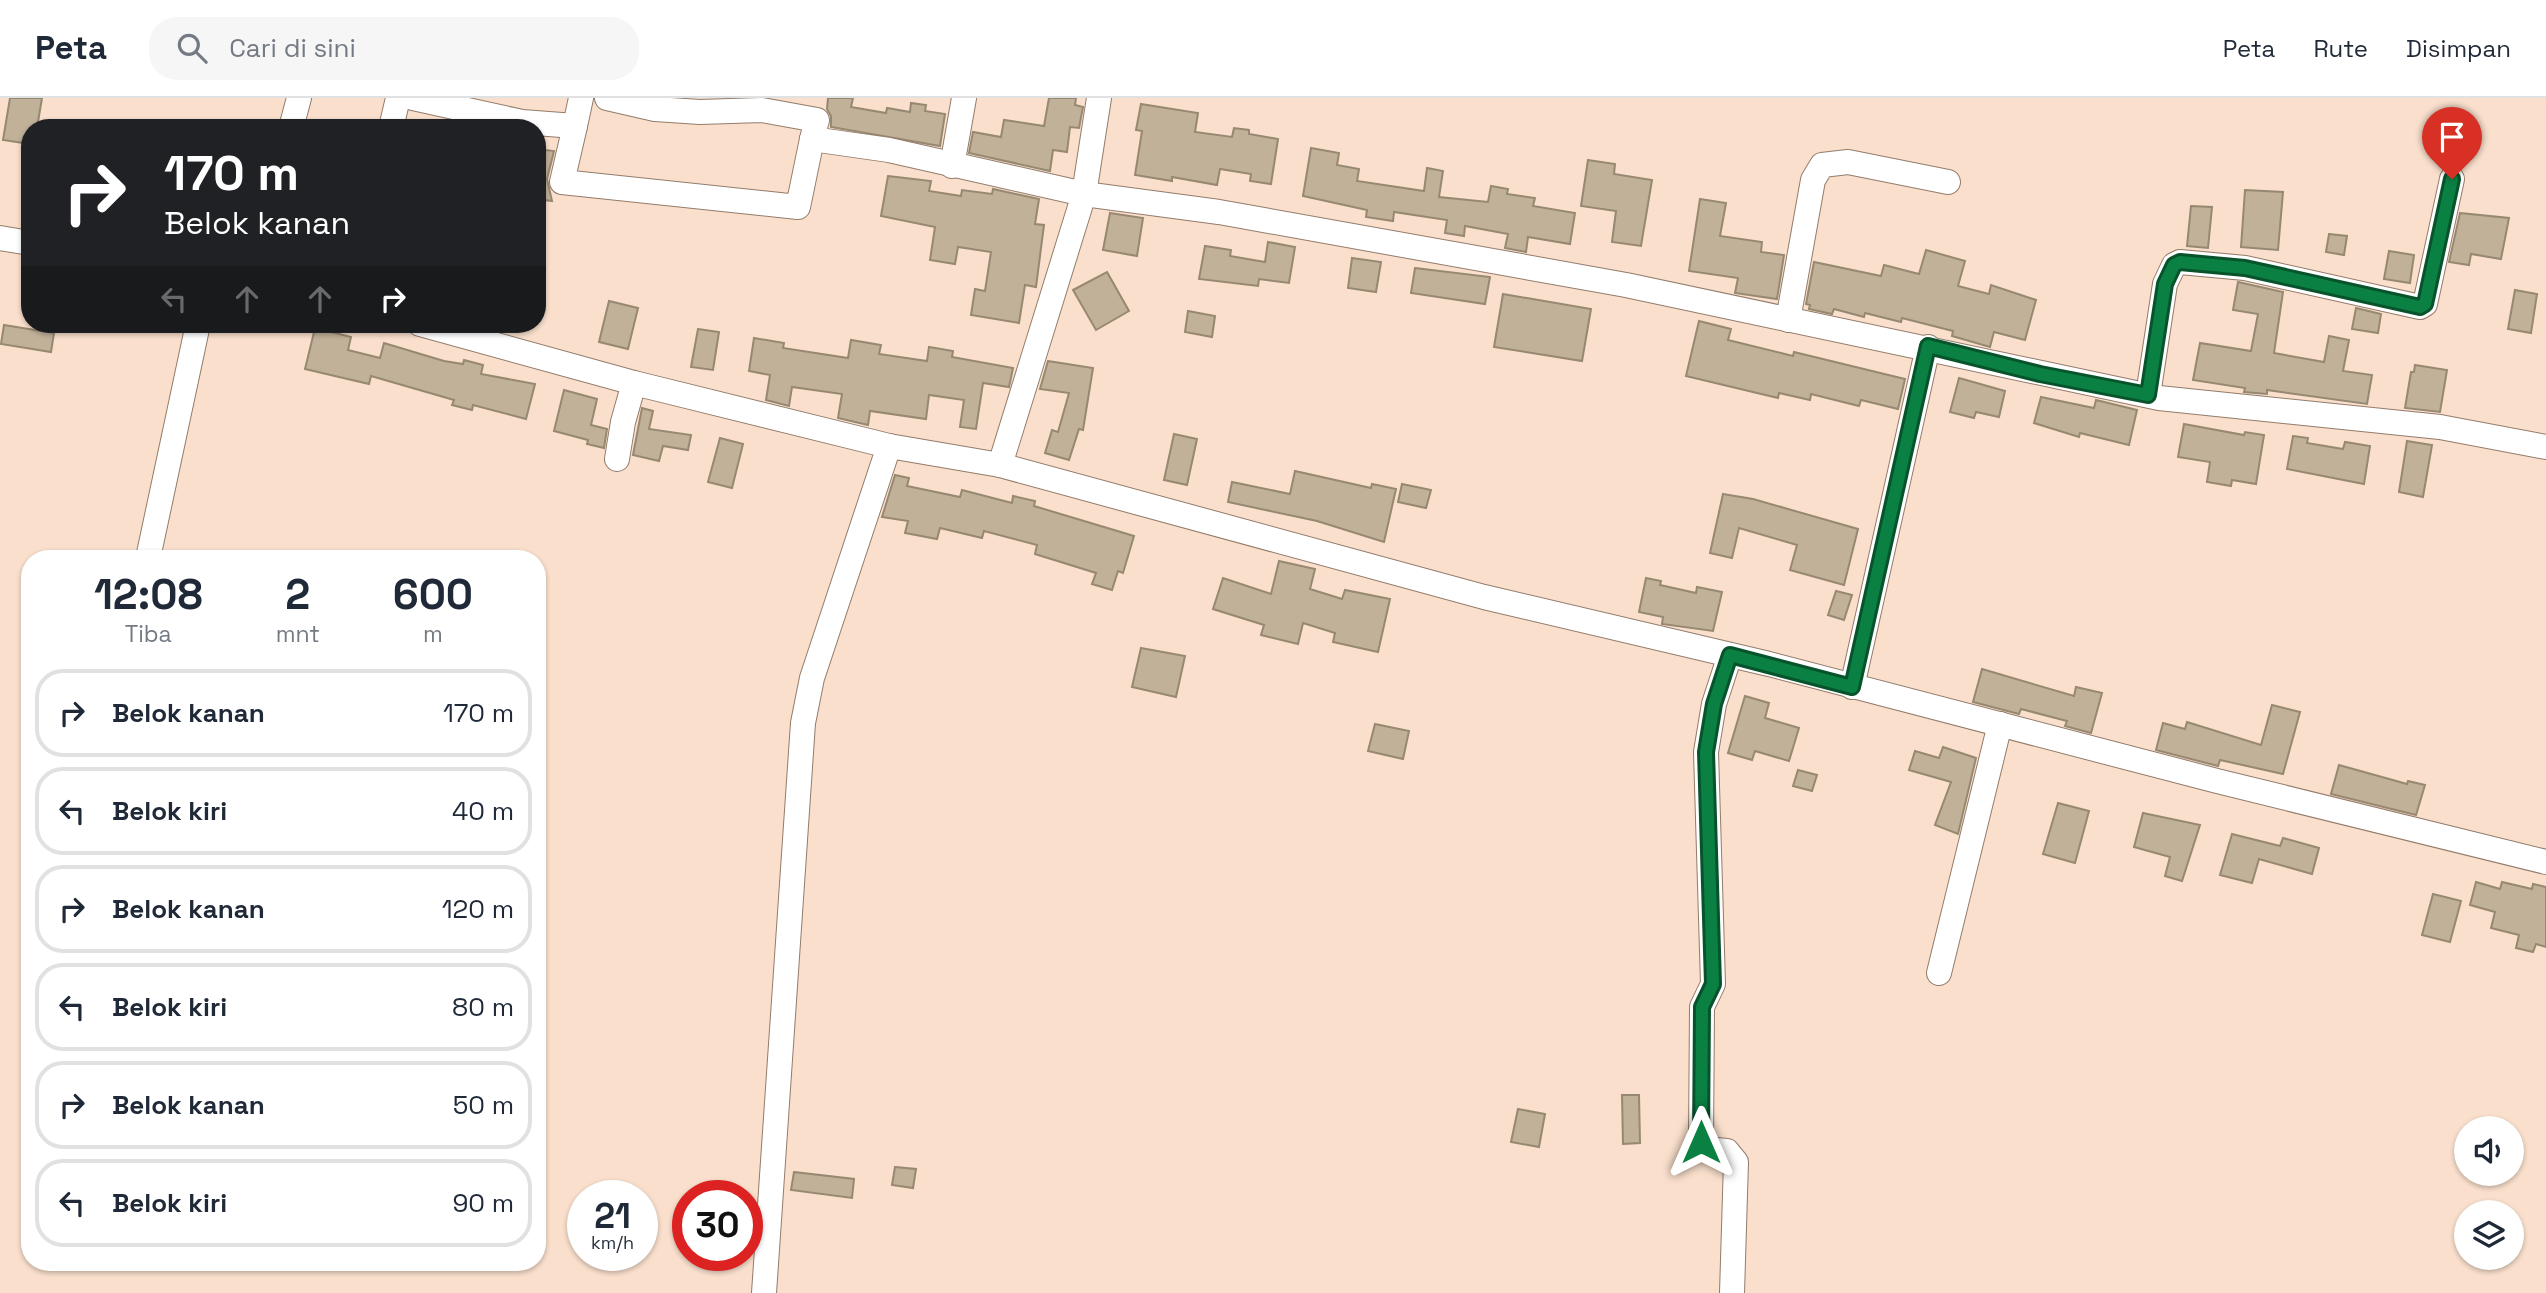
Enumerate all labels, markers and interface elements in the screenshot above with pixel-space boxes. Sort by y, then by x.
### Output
search box [149,17,639,80]
text: Peta [35,27,107,69]
icon: search [173,29,211,67]
text: Cari di sini [229,31,356,65]
text: Peta [2223,33,2275,64]
text: Rute [2313,33,2368,64]
text: Disimpan [2406,33,2511,64]
pin [2422,107,2482,179]
icon: arrive [2433,118,2471,156]
text: 170 m [164,142,299,204]
icon: right [49,147,140,238]
text: Belok kanan [164,203,350,243]
icon: left [155,280,193,318]
icon: ahead [228,280,266,318]
icon: ahead [301,280,339,318]
icon: right [374,280,412,318]
text: 12:08 [94,568,203,621]
text: 2 [285,568,310,621]
text: 600 [393,568,473,621]
text: Tiba [125,619,172,649]
text: mnt [276,619,320,649]
text: m [423,619,443,649]
icon: right [53,694,91,732]
text: Belok kanan [112,696,265,730]
text: 170 m [443,696,514,730]
icon: left [53,792,91,830]
text: Belok kiri [112,794,227,828]
text: 40 m [452,794,514,828]
icon: right [53,890,91,928]
text: Belok kanan [112,892,265,926]
text: 120 m [442,892,514,926]
icon: left [53,988,91,1026]
text: Belok kiri [112,990,227,1024]
text: 80 m [452,990,514,1024]
icon: right [53,1086,91,1124]
text: Belok kanan [112,1088,265,1122]
text: 50 m [453,1088,514,1122]
position arrow [1664,1105,1738,1179]
map controls [2454,1116,2524,1270]
button: sound [2454,1116,2524,1186]
speed limit sign: 30 [672,1180,763,1271]
icon: left [53,1184,91,1222]
text: Belok kiri [112,1186,227,1220]
text: 90 m [452,1186,514,1220]
text: 21 [594,1194,631,1238]
button: layers [2454,1200,2524,1270]
text: km/h [591,1231,634,1254]

